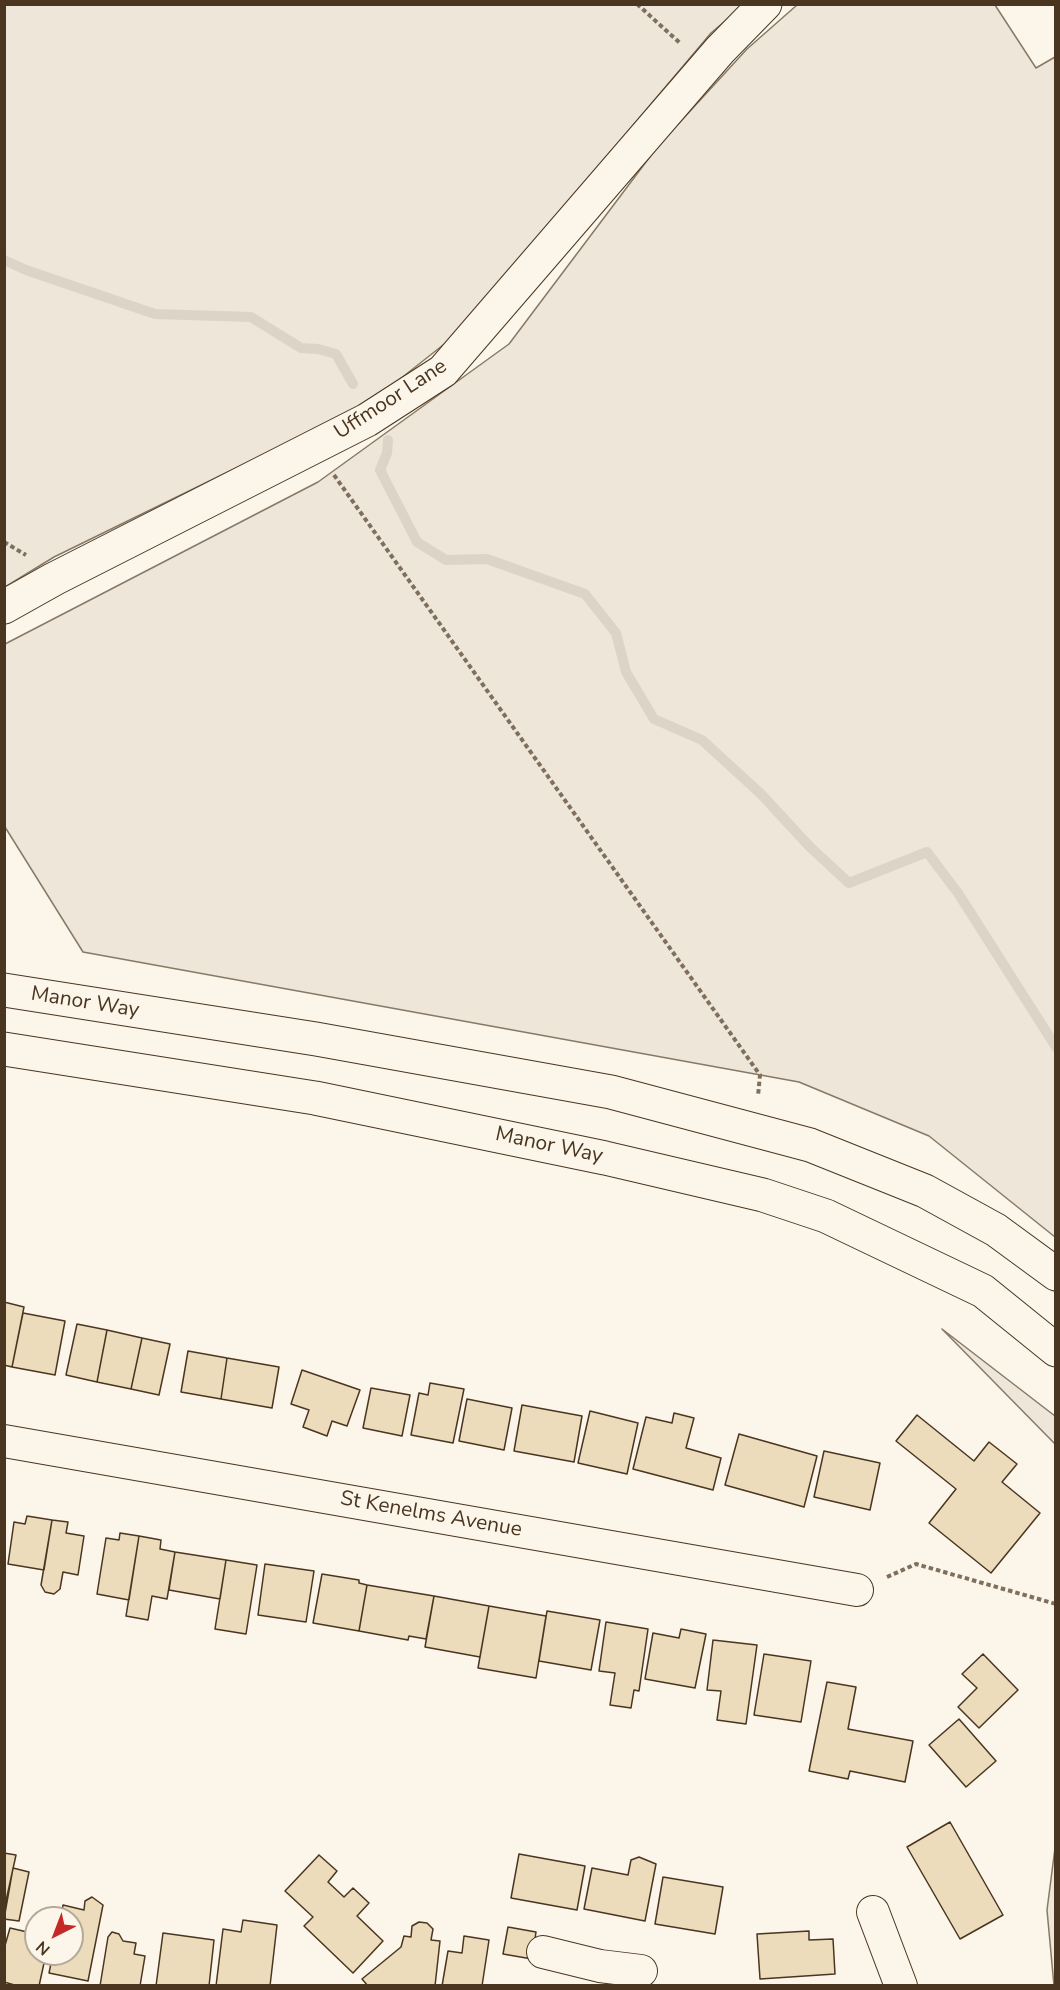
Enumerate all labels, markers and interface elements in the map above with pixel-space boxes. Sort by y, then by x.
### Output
street label: Uffmoor Lane [330,354,452,446]
street label: Manor Way [29,982,141,1024]
street label: Manor Way [493,1122,605,1170]
street label: St Kenelms Avenue [338,1487,524,1543]
north arrow [24,1906,84,1966]
text: N [31,1936,55,1960]

